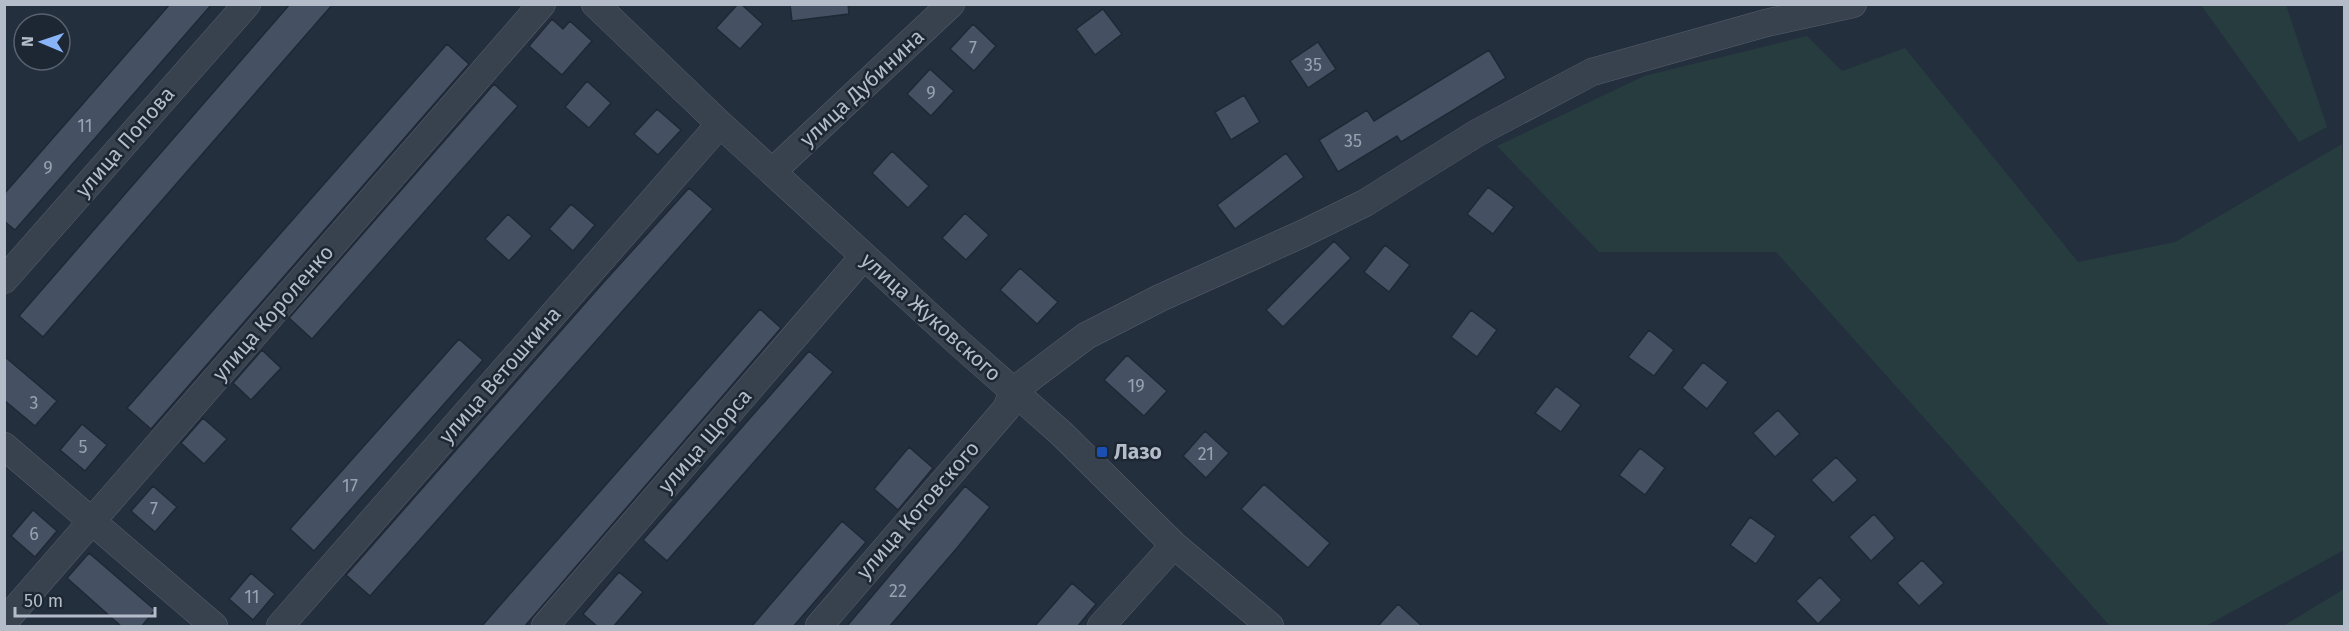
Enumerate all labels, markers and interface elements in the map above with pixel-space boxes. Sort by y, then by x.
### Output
north arrow [12,12,72,72]
street label: улица Дубинина [794,24,930,152]
text: N [18,36,37,47]
house number: 7 [969,37,977,59]
house number: 35 [1304,54,1322,76]
street label: улица Попова [70,81,180,203]
house number: 9 [926,82,936,104]
house number: 11 [77,115,93,137]
house number: 35 [1344,130,1362,152]
house number: 9 [43,157,53,179]
street label: улица Короленко [207,240,339,386]
street label: улица Жуковского [855,247,1007,387]
street label: улица Ветошкина [433,301,567,449]
house number: 19 [1127,375,1145,397]
street label: улица Щорса [653,384,757,498]
house number: 3 [30,392,38,414]
house number: 5 [78,436,88,458]
street label: улица Котовского [851,436,985,584]
place label: Лазо [1114,439,1162,465]
house number: 21 [1198,443,1214,465]
marker: Лазо [1095,445,1109,459]
house number: 17 [342,475,358,497]
house number: 7 [150,498,158,520]
house number: 6 [29,523,39,545]
scale bar [15,580,154,618]
house number: 22 [889,580,907,602]
house number: 11 [244,586,260,608]
text: 50 m [24,590,63,612]

